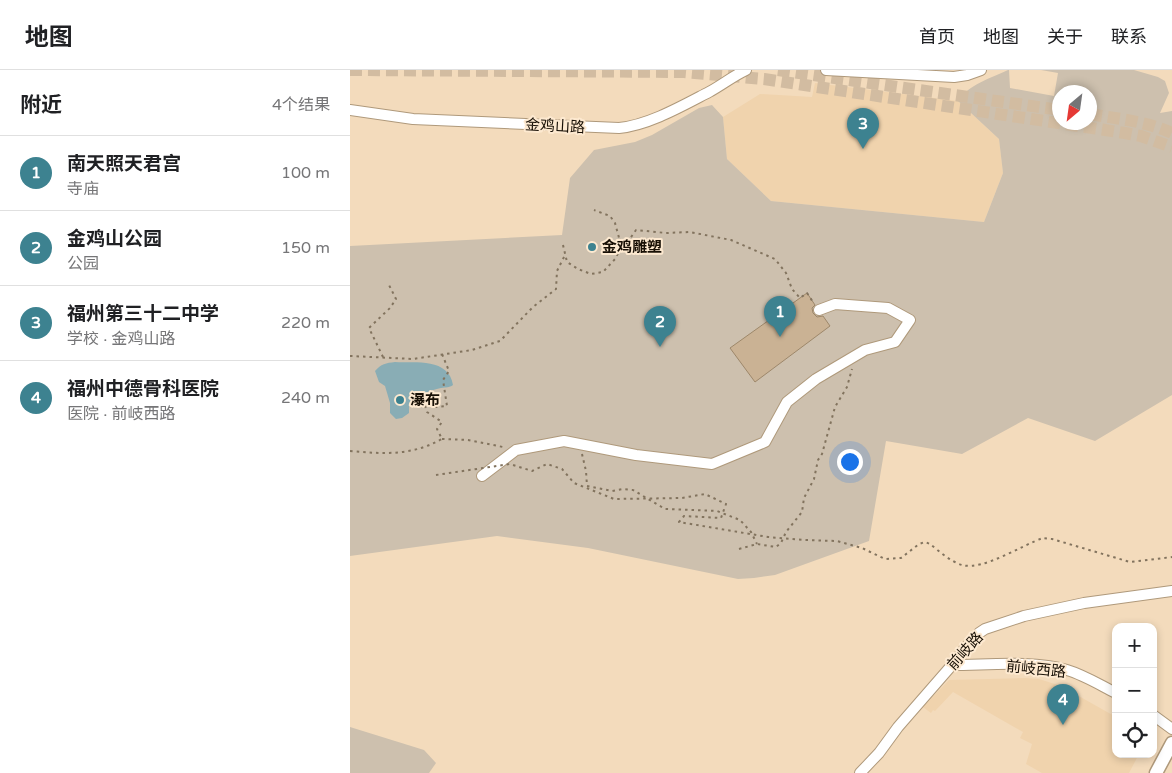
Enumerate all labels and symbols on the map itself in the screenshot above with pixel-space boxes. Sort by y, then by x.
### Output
north arrow [1052,85,1097,130]
pin: 3 [847,108,879,149]
street label: 金鸡山路 [525,115,585,137]
place label: 金鸡雕塑 [602,238,662,256]
marker: 金鸡雕塑 [586,241,598,253]
pin: 1 [764,296,796,337]
pin: 2 [644,306,676,347]
place label: 瀑布 [410,391,440,409]
marker: 瀑布 [394,394,406,406]
your location [837,449,863,475]
street label: 前岐路 [943,628,987,674]
street label: 前岐西路 [1005,657,1067,681]
pin: 4 [1047,684,1079,725]

